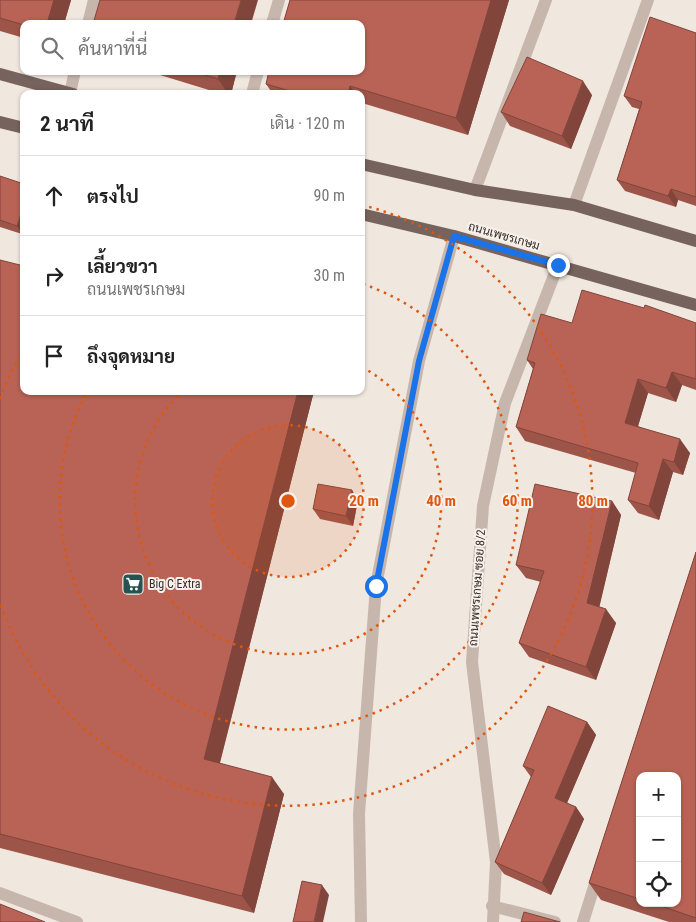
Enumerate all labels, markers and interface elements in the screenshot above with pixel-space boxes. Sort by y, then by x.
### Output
search box [20,20,365,75]
icon: search [38,34,66,62]
text: ค้นหาที่นี่ [78,37,147,60]
text: 2 นาที [40,112,94,136]
text: เดิน · 120 m [270,114,345,133]
icon: ahead [40,182,68,210]
text: ตรงไป [87,185,139,208]
text: 90 m [313,186,345,205]
street label: ถนนเพชรเกษม [467,219,541,253]
route end [547,254,570,277]
text: เลี้ยวขวา [87,255,158,278]
icon: right [40,262,68,290]
text: 30 m [313,266,345,285]
text: ถนนเพชรเกษม [87,280,185,299]
icon: arrive [40,342,68,370]
text: ถึงจุดหมาย [87,345,175,368]
centre of rings [279,492,297,510]
text: 20 m [349,492,379,510]
text: 40 m [426,492,456,510]
text: 60 m [502,492,532,510]
text: 80 m [578,492,608,510]
street label: ถนนเพชรเกษม ซอย 8/2 [466,529,488,647]
supermarket icon: Big C Extra [121,572,145,596]
route start [365,575,388,598]
place label: Big C Extra [149,577,201,591]
map controls [636,772,681,907]
button: + [636,772,681,817]
button: − [636,817,681,862]
button: locate [636,862,681,907]

